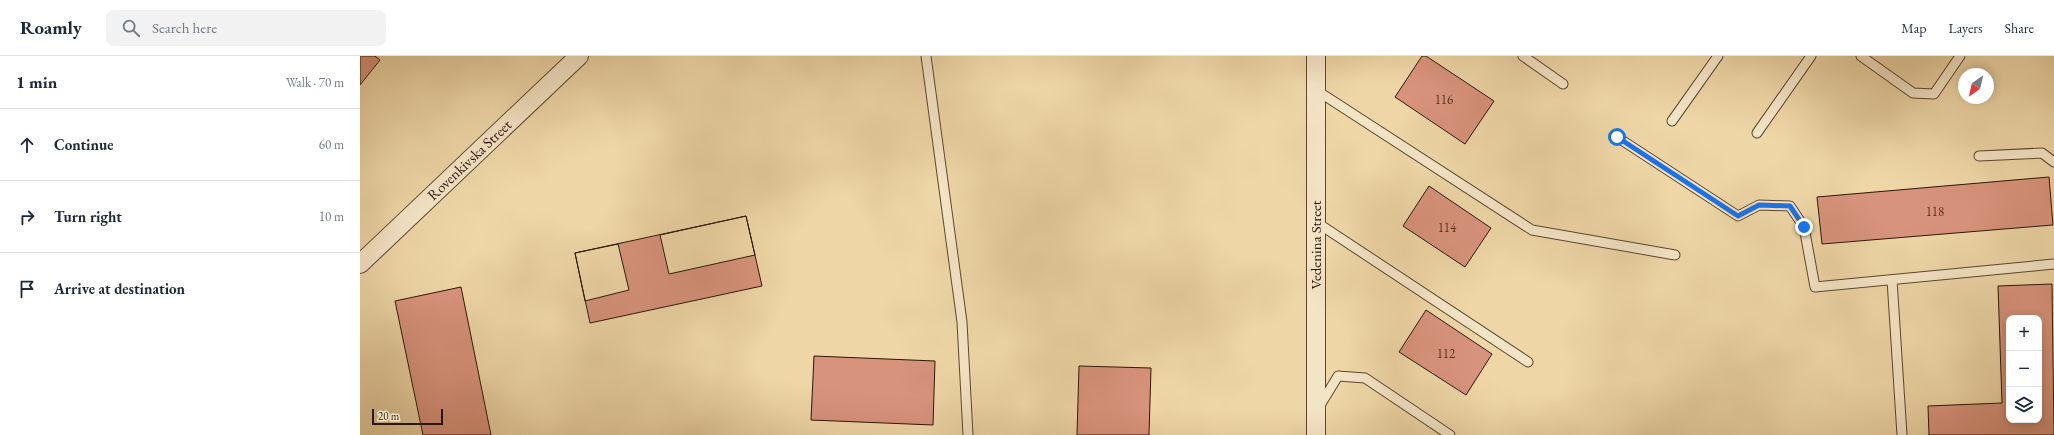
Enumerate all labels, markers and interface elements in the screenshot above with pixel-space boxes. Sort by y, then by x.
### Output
search box [106,10,386,46]
text: Roamly [20,15,82,40]
icon: search [120,17,142,39]
text: Search here [152,18,217,37]
text: Map [1901,19,1926,37]
text: Layers [1948,19,1983,37]
text: Share [2005,19,2034,37]
north arrow [1958,68,1994,104]
text: 1 min [16,71,57,93]
text: Walk · 70 m [286,74,344,91]
house number: 116 [1435,91,1453,108]
street label: Rovenkivska Street [423,115,515,204]
route start [1608,128,1626,146]
icon: ahead [16,134,38,156]
text: Continue [54,135,114,154]
text: 60 m [319,136,344,153]
street label: Vedenina Street [1306,200,1325,290]
house number: 118 [1926,203,1944,220]
icon: right [16,206,38,228]
text: Turn right [54,207,122,226]
text: 10 m [319,208,344,225]
route end [1795,218,1813,236]
house number: 114 [1438,219,1457,236]
icon: arrive [16,278,38,300]
text: Arrive at destination [54,279,185,298]
map controls [2006,315,2042,423]
button: + [2006,315,2042,351]
house number: 112 [1437,345,1456,362]
button: − [2006,351,2042,387]
button: layers [2006,387,2042,423]
scale bar [372,407,443,426]
text: 20 m [378,409,399,423]

